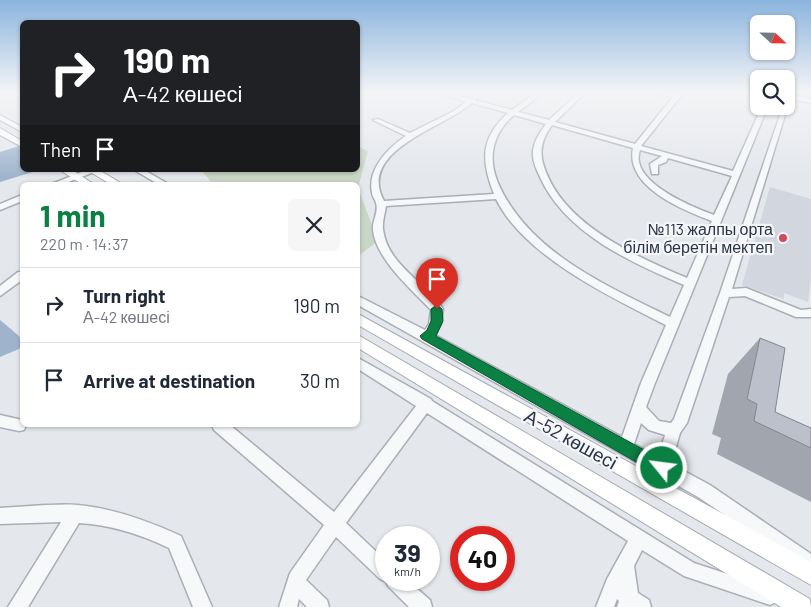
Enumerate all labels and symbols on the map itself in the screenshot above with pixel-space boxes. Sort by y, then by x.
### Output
north arrow [750,15,795,60]
place label: №113 жалпы орта білім беретін мектеп [623,219,773,256]
marker: №113 жалпы орта білім беретін мектеп [777,232,789,244]
pin [416,258,458,309]
street label: А-52 көшесі [521,404,622,473]
position arrow [635,441,687,493]
speed limit sign: 40 [450,526,515,591]

